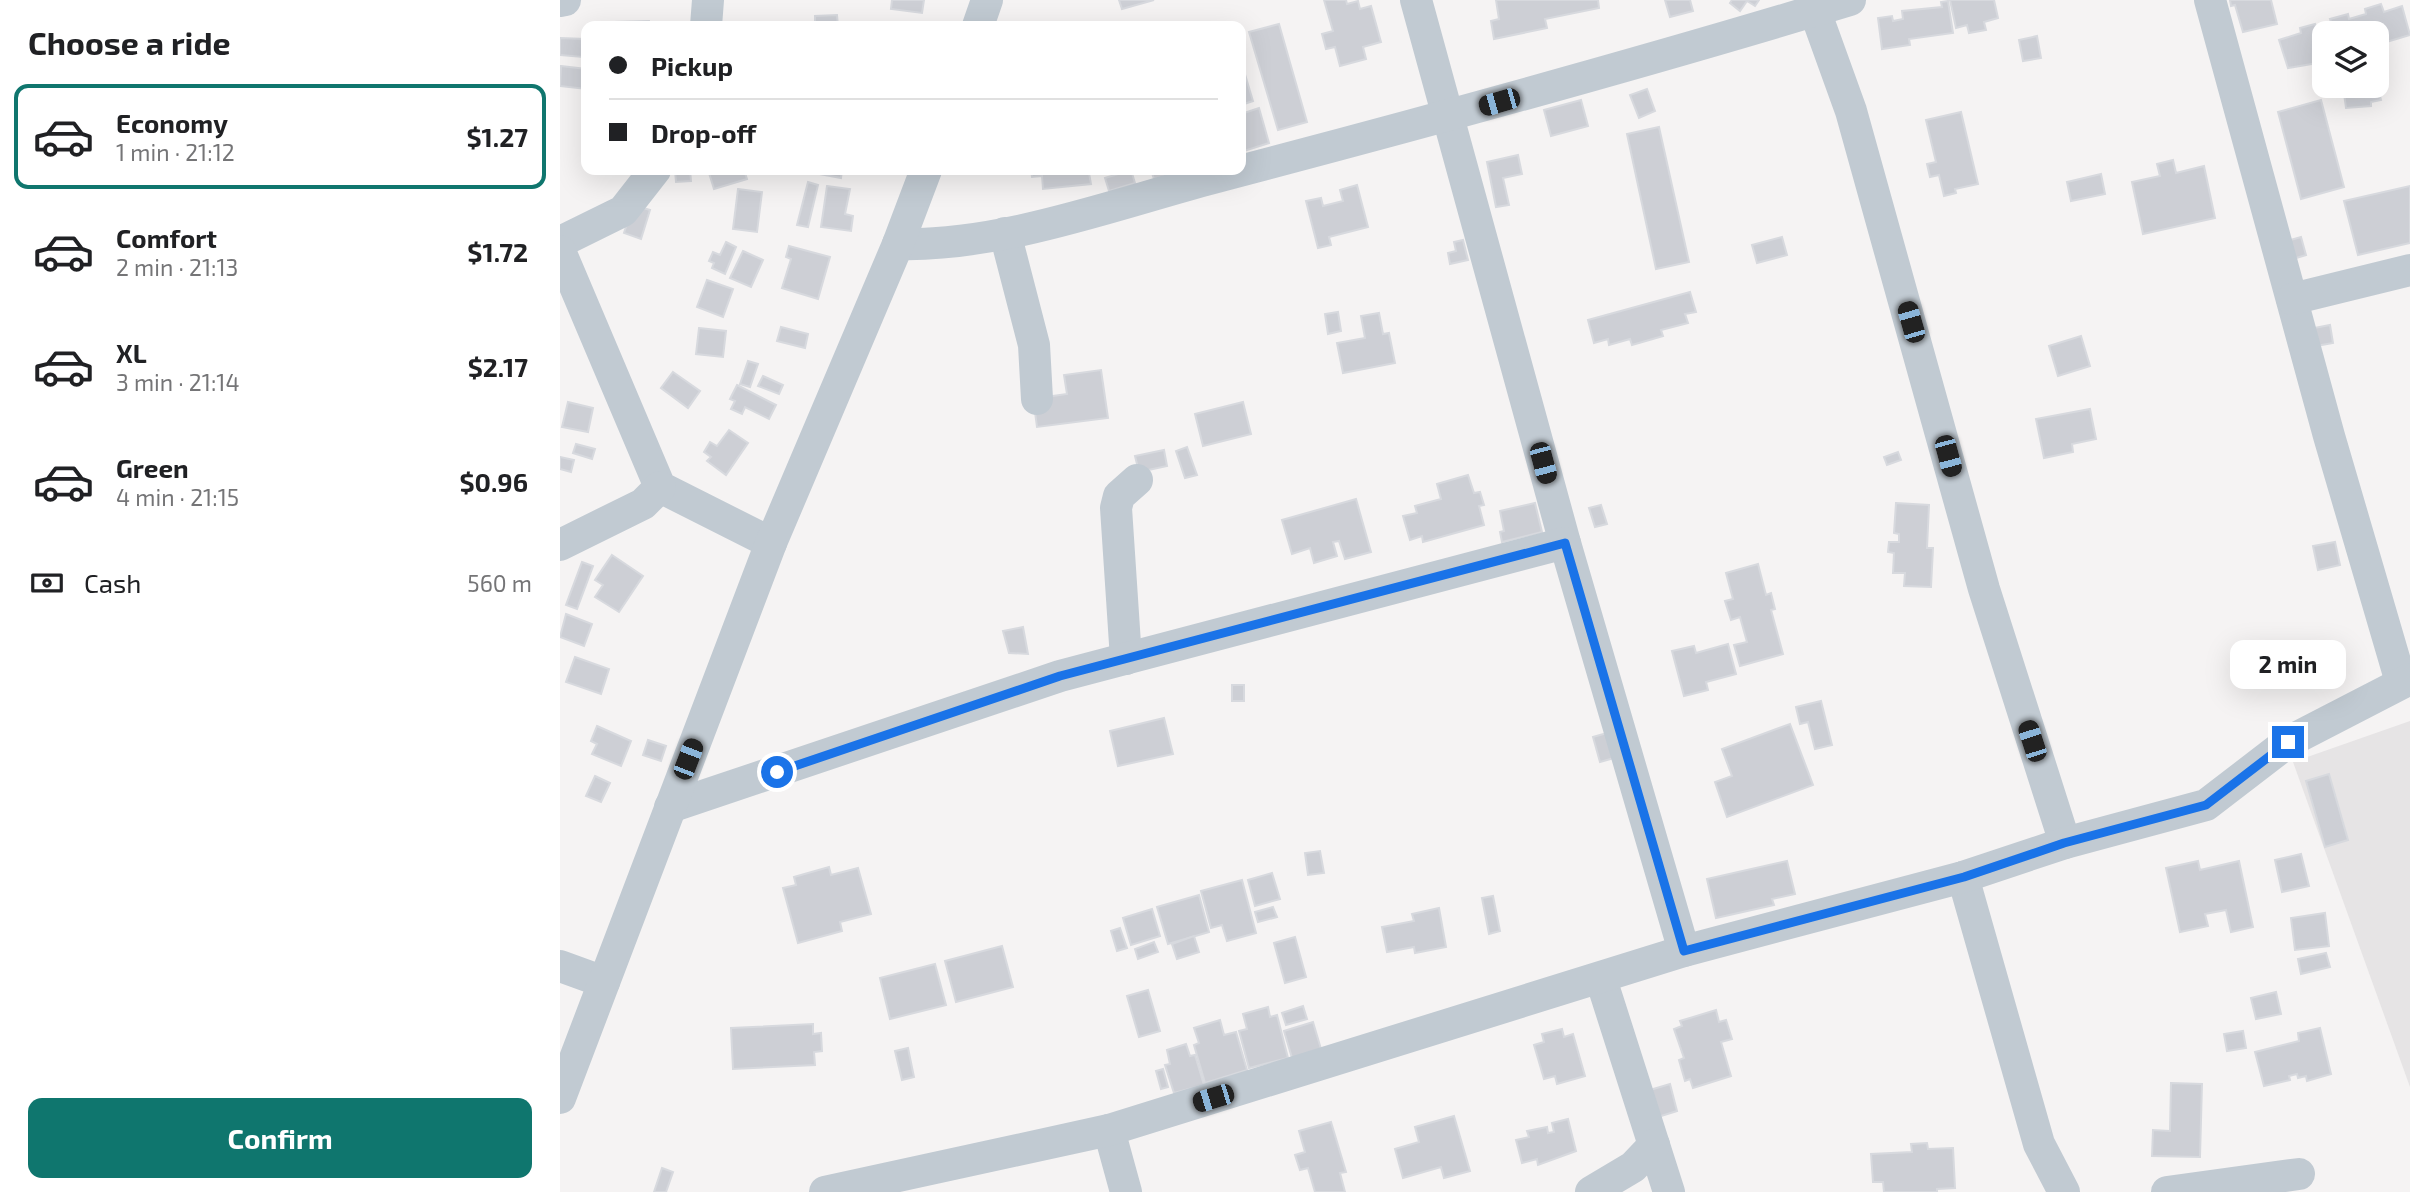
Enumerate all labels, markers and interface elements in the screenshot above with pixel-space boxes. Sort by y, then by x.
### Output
map controls [2312,21,2389,98]
button: layers [2312,21,2389,98]
text: Choose a ride [28,23,231,61]
text: Pickup [651,50,733,81]
car [1476,86,1523,118]
icon: car [32,105,95,168]
text: Economy [116,107,228,138]
text: Drop-off [651,117,756,148]
text: $1.27 [467,121,528,152]
text: 1 min · 21:12 [116,138,235,166]
icon: car [32,220,95,283]
text: Comfort [116,222,217,253]
text: $1.72 [467,236,528,267]
text: 2 min · 21:13 [116,253,238,281]
car [1896,299,1927,345]
icon: car [32,335,95,398]
text: XL [116,337,147,368]
text: $2.17 [468,351,528,382]
text: 3 min · 21:14 [116,368,240,396]
car [1933,433,1964,479]
car [1528,440,1559,486]
icon: car [32,450,95,513]
text: Green [116,452,189,483]
text: $0.96 [459,466,528,497]
text: 4 min · 21:15 [116,483,239,511]
icon: cash [28,564,66,602]
text: Cash [84,567,141,598]
text: 560 m [467,569,532,597]
callout: 2 min [2230,640,2346,690]
text: 2 min [2259,650,2317,678]
car [2016,718,2049,764]
route end [2272,726,2304,758]
car [671,736,706,782]
route start [761,756,793,788]
car [1190,1082,1237,1114]
button: Confirm [28,1098,532,1178]

